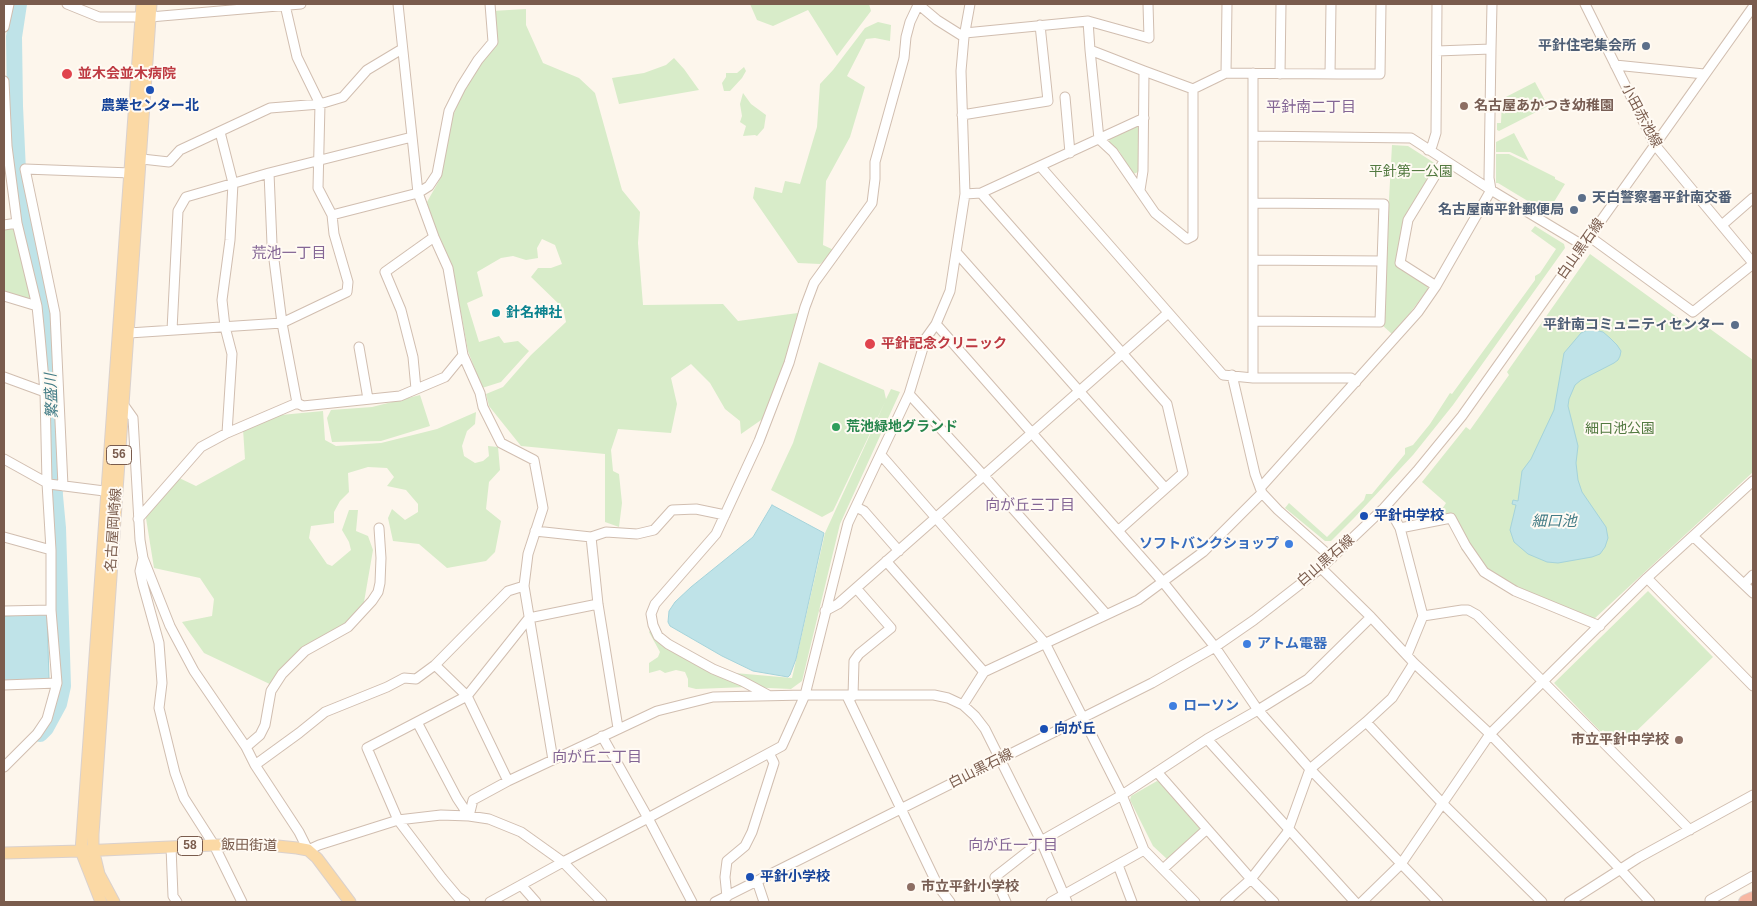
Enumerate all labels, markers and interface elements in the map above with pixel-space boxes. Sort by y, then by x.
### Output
place label: 平針住宅集会所 [1538,38,1636,54]
marker: 平針住宅集会所 [1640,40,1652,52]
place label: 並木会並木病院 [78,66,176,82]
marker: 並木会並木病院 [60,67,74,81]
street label: 小田赤池線 [1617,81,1665,151]
marker: 農業センター北 [144,84,156,96]
place label: 農業センター北 [101,98,199,114]
place label: 名古屋あかつき幼稚園 [1474,98,1614,114]
district label: 平針南二丁目 [1266,99,1356,117]
marker: 名古屋あかつき幼稚園 [1458,100,1470,112]
park label: 平針第一公園 [1369,164,1453,180]
place label: 天白警察署平針南交番 [1592,190,1732,206]
marker: 天白警察署平針南交番 [1576,192,1588,204]
place label: 名古屋南平針郵便局 [1438,202,1564,218]
marker: 名古屋南平針郵便局 [1568,204,1580,216]
street label: 白山黒石線 [1554,216,1608,282]
district label: 荒池一丁目 [252,245,326,263]
place label: 針名神社 [506,305,562,321]
marker: 針名神社 [490,307,502,319]
place label: 平針南コミュニティセンター [1543,317,1725,333]
marker: 平針南コミュニティセンター [1729,319,1741,331]
place label: 平針記念クリニック [881,336,1007,352]
marker: 平針記念クリニック [863,337,877,351]
water label: 繁盛川 [42,373,62,419]
place label: 荒池緑地グランド [846,419,958,435]
marker: 荒池緑地グランド [830,421,842,433]
park label: 細口池公園 [1585,421,1655,437]
road number: 56 [106,446,132,464]
street label: 名古屋岡崎線 [103,488,125,572]
district label: 向が丘三丁目 [985,497,1075,515]
place label: 平針中学校 [1374,508,1444,524]
marker: 平針中学校 [1358,510,1370,522]
water label: 細口池 [1532,513,1576,531]
street label: 白山黒石線 [1294,532,1358,590]
place label: ソフトバンクショップ [1139,536,1279,552]
marker: ソフトバンクショップ [1283,538,1295,550]
place label: アトム電器 [1257,636,1327,652]
marker: アトム電器 [1241,638,1253,650]
place label: ローソン [1183,698,1239,714]
marker: ローソン [1167,700,1179,712]
place label: 向が丘 [1054,721,1096,737]
marker: 向が丘 [1038,723,1050,735]
place label: 市立平針中学校 [1571,732,1669,748]
marker: 市立平針中学校 [1673,734,1685,746]
street label: 白山黒石線 [946,746,1016,792]
district label: 向が丘二丁目 [552,749,642,767]
road number: 58 [178,836,202,856]
street label: 飯田街道 [221,837,277,855]
district label: 向が丘一丁目 [968,837,1058,855]
place label: 平針小学校 [760,869,830,885]
marker: 平針小学校 [744,871,756,883]
place label: 市立平針小学校 [921,879,1019,895]
marker: 市立平針小学校 [905,881,917,893]

